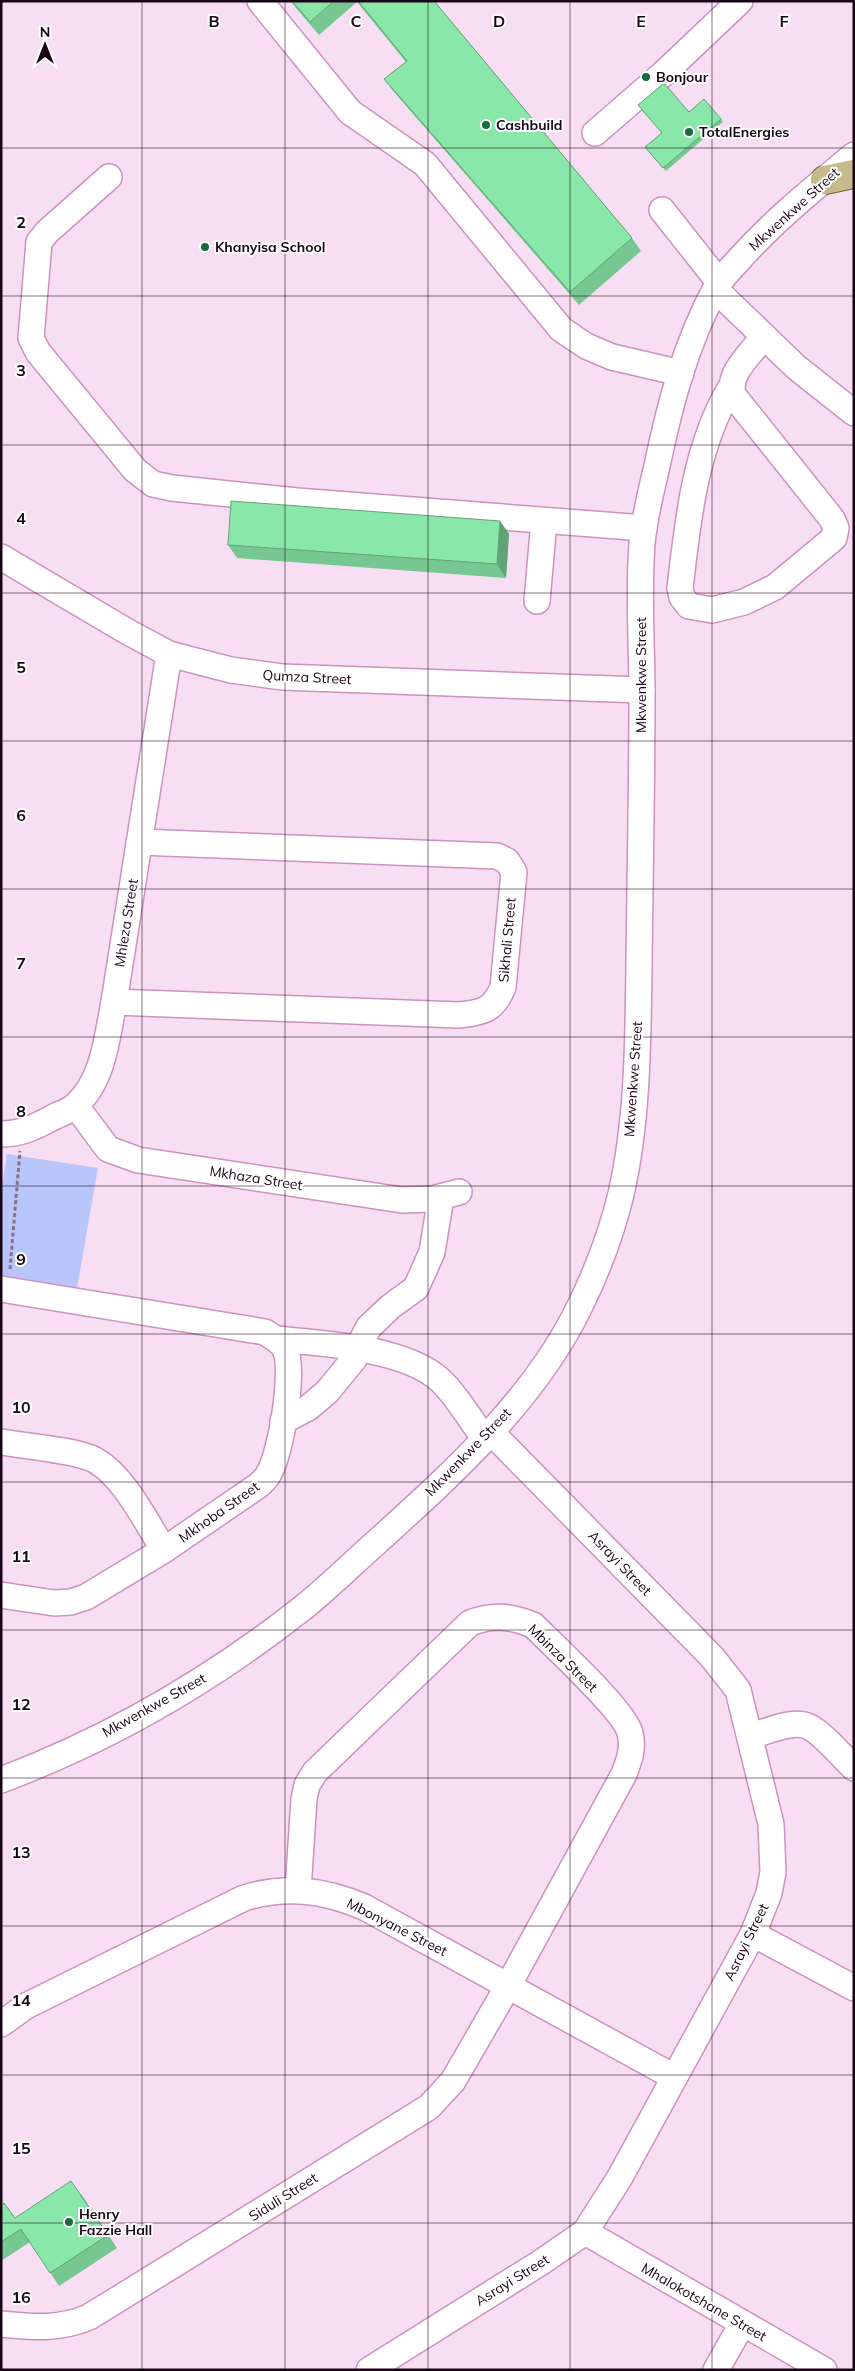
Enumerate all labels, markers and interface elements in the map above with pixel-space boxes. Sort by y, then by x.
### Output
text: B [208,11,220,31]
text: C [351,11,362,31]
text: D [493,11,505,31]
text: E [636,11,646,31]
text: F [779,11,789,31]
north arrow [20,20,70,70]
text: N [40,23,50,41]
place label: Bonjour [656,68,709,86]
marker: Bonjour [640,71,652,83]
place label: Cashbuild [496,116,563,134]
marker: Cashbuild [480,119,492,131]
place label: TotalEnergies [699,123,789,141]
marker: TotalEnergies [683,126,695,138]
street label: Mkwenkwe Street [745,163,843,254]
text: 2 [16,212,26,232]
place label: Khanyisa School [215,238,325,256]
marker: Khanyisa School [199,241,211,253]
text: 3 [16,360,26,380]
text: 4 [16,508,26,528]
street label: Mkwenkwe Street [632,617,650,733]
text: 5 [16,657,26,677]
street label: Qumza Street [262,666,352,688]
text: 6 [16,805,26,825]
street label: Mhleza Street [110,877,142,968]
street label: Sikhali Street [494,897,520,983]
text: 7 [16,953,26,973]
street label: Mkwenkwe Street [620,1020,646,1137]
text: 8 [16,1101,26,1121]
street label: Mkhaza Street [208,1162,304,1194]
text: 9 [16,1249,26,1269]
text: 10 [11,1397,31,1417]
street label: Mkwenkwe Street [421,1404,515,1500]
street label: Mkhoba Street [175,1477,263,1547]
street label: Asrayi Street [584,1527,656,1599]
text: 11 [11,1546,31,1566]
street label: Mbinza Street [524,1620,602,1696]
street label: Mkwenkwe Street [99,1669,209,1741]
text: 12 [11,1694,31,1714]
text: 13 [11,1842,31,1862]
street label: Mbonyane Street [344,1894,450,1960]
street label: Asrayi Street [720,1900,772,1984]
text: 14 [11,1990,31,2010]
text: 15 [11,2138,31,2158]
street label: Siduli Street [245,2169,321,2225]
place label: Henry Fazzie Hall [79,2205,152,2239]
marker: Henry Fazzie Hall [63,2216,75,2228]
street label: Asrayi Street [472,2250,552,2310]
street label: Mhalokotshane Street [638,2259,770,2345]
text: 16 [11,2287,31,2307]

